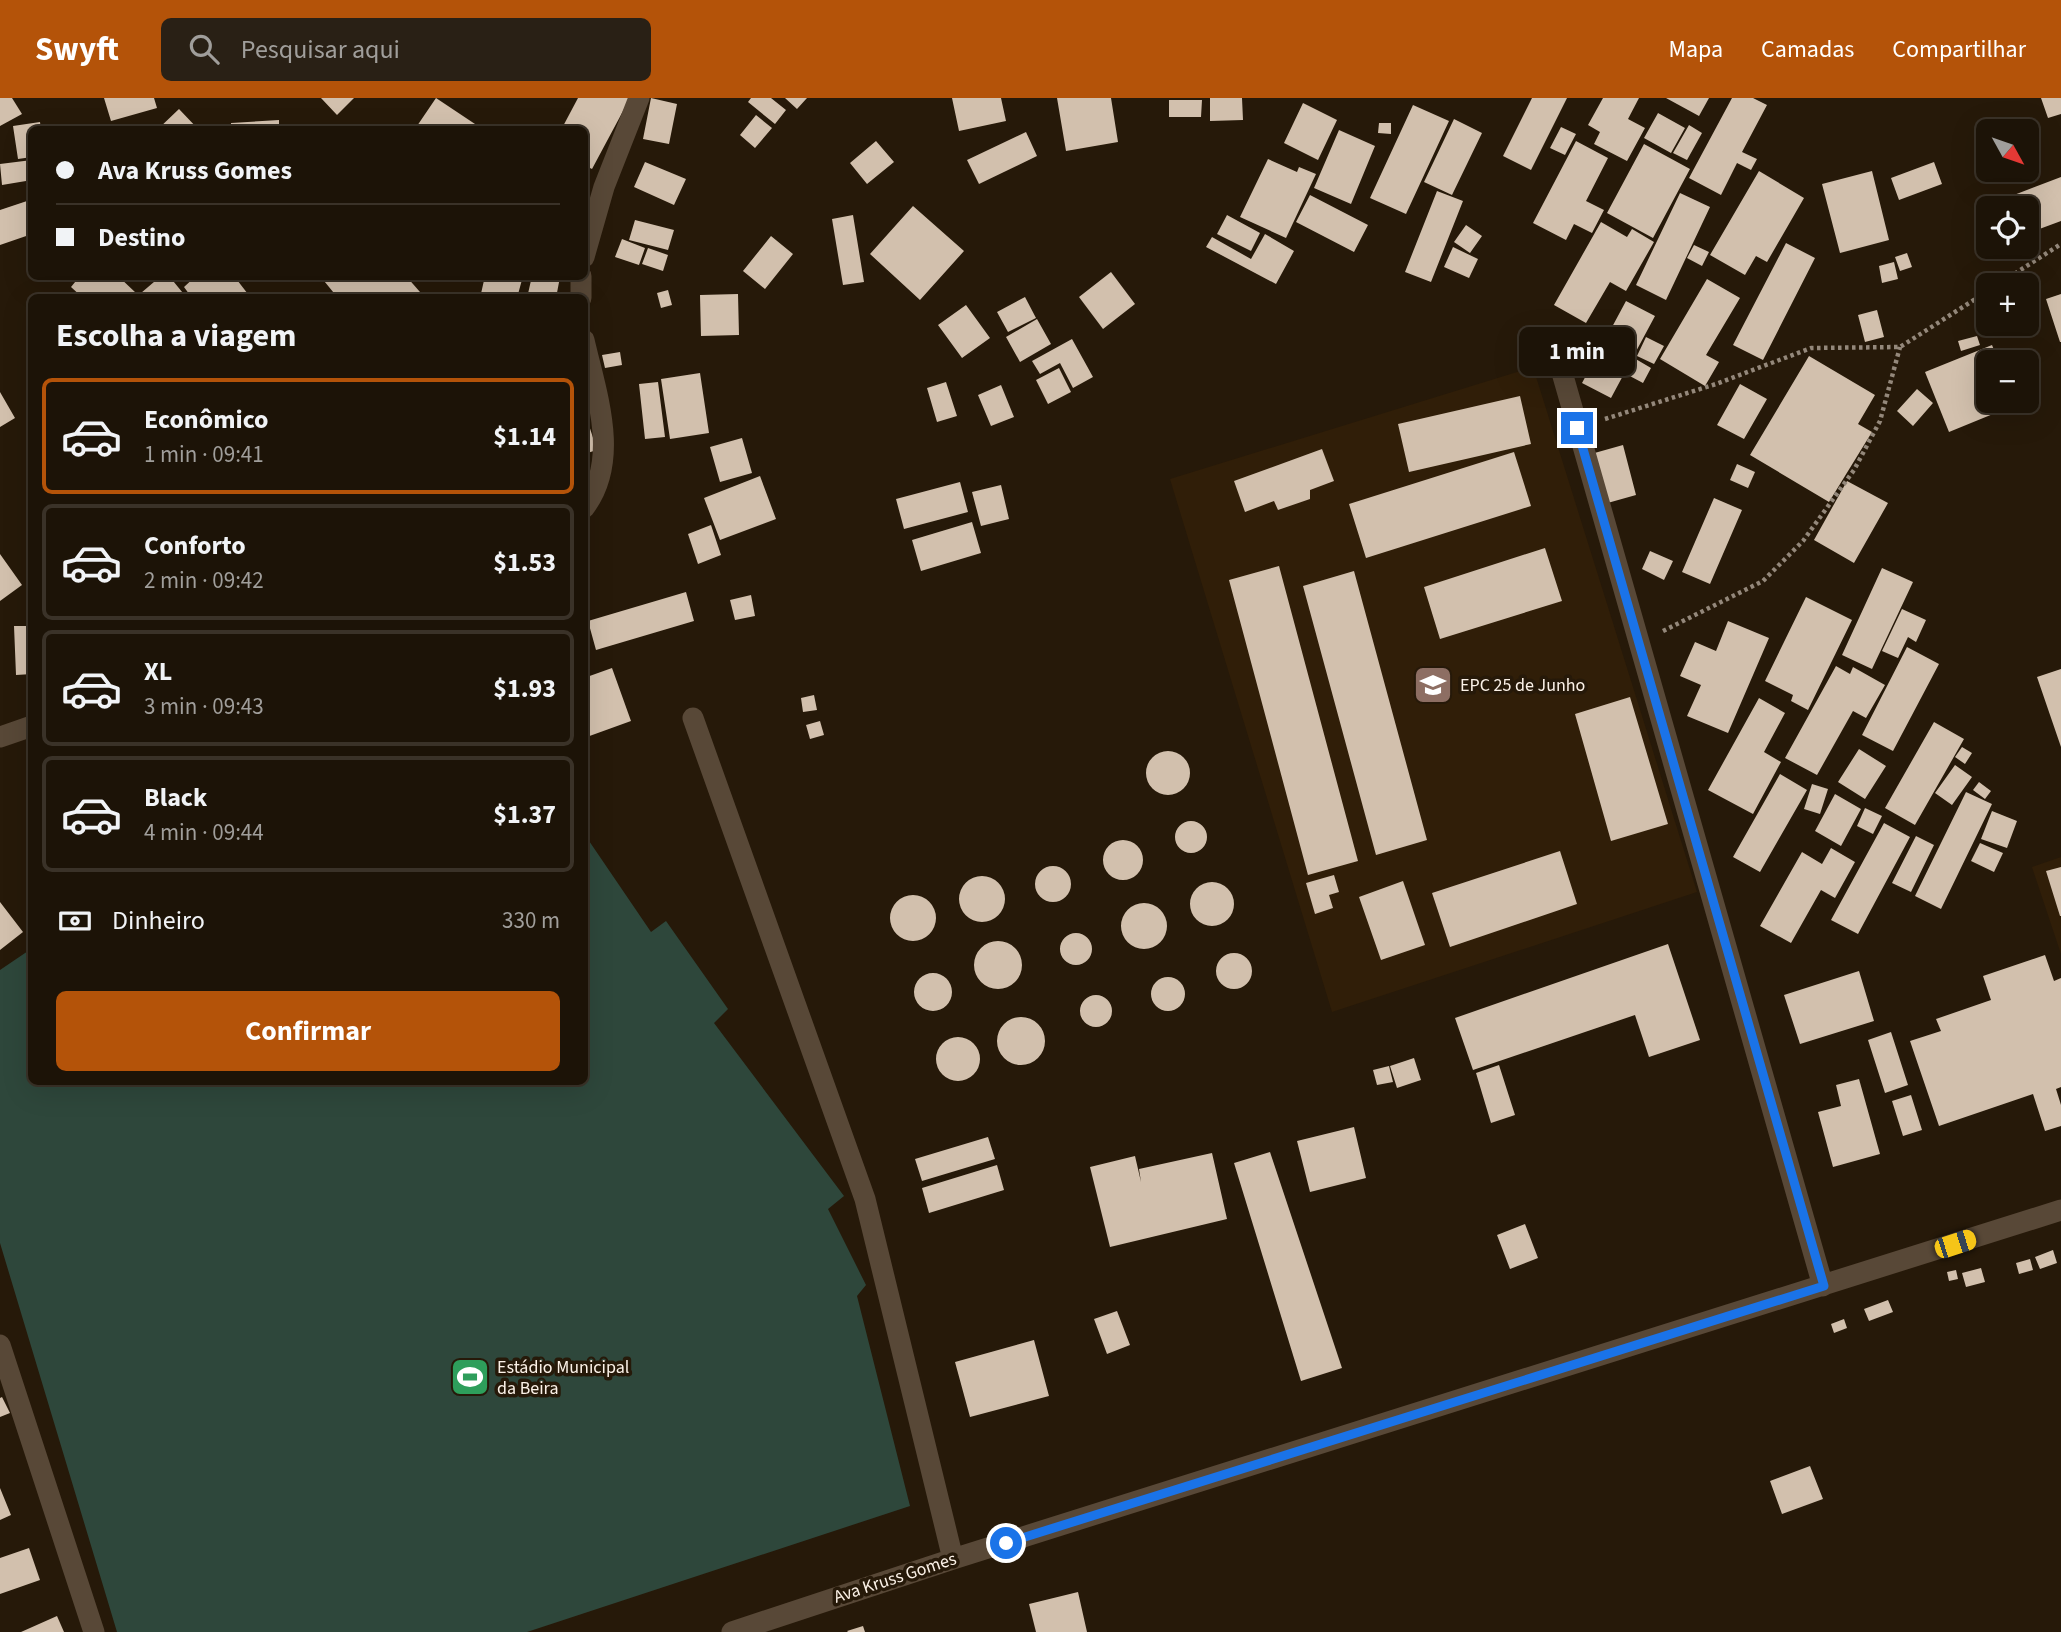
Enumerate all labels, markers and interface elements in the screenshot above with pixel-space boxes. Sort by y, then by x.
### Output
search box [161,18,651,81]
text: Swyft [35,26,119,73]
icon: search [185,30,223,68]
text: Pesquisar aqui [241,31,400,68]
text: Mapa [1668,32,1723,67]
text: Camadas [1761,32,1854,67]
text: Compartilhar [1892,32,2026,67]
north arrow [1976,119,2039,182]
map controls [1976,119,2039,413]
text: Ava Kruss Gomes [98,152,292,189]
button: locate [1976,196,2039,259]
text: Destino [98,219,185,256]
button: + [1976,273,2039,336]
text: Escolha a viagem [56,313,296,359]
callout: 1 min [1519,327,1635,376]
text: 1 min [1549,335,1605,368]
button: − [1976,350,2039,413]
text: Econômico [144,401,269,438]
icon: car [60,405,123,468]
route end [1561,412,1593,444]
text: $1.14 [493,418,556,455]
text: 1 min · 09:41 [144,438,264,471]
text: Conforto [144,527,246,564]
icon: car [60,531,123,594]
text: $1.53 [493,544,556,581]
text: 2 min · 09:42 [144,564,264,597]
text: XL [144,653,172,690]
icon: car [60,657,123,720]
school or university icon: EPC 25 de Junho [1412,664,1454,706]
text: $1.93 [493,670,556,707]
place label: EPC 25 de Junho [1460,673,1585,698]
text: 3 min · 09:43 [144,690,264,723]
text: Black [144,779,207,816]
icon: car [60,783,123,846]
text: $1.37 [493,796,556,833]
text: 4 min · 09:44 [144,816,264,849]
icon: cash [56,902,94,940]
text: Dinheiro [112,902,205,939]
text: 330 m [502,904,560,937]
button: Confirmar [56,991,560,1071]
car [1932,1228,1979,1260]
place label: Estádio Municipal da Beira [497,1355,629,1401]
sports icon: Estádio Municipal da Beira [449,1356,491,1398]
route start [990,1527,1022,1559]
street label: Ava Kruss Gomes [830,1546,960,1610]

